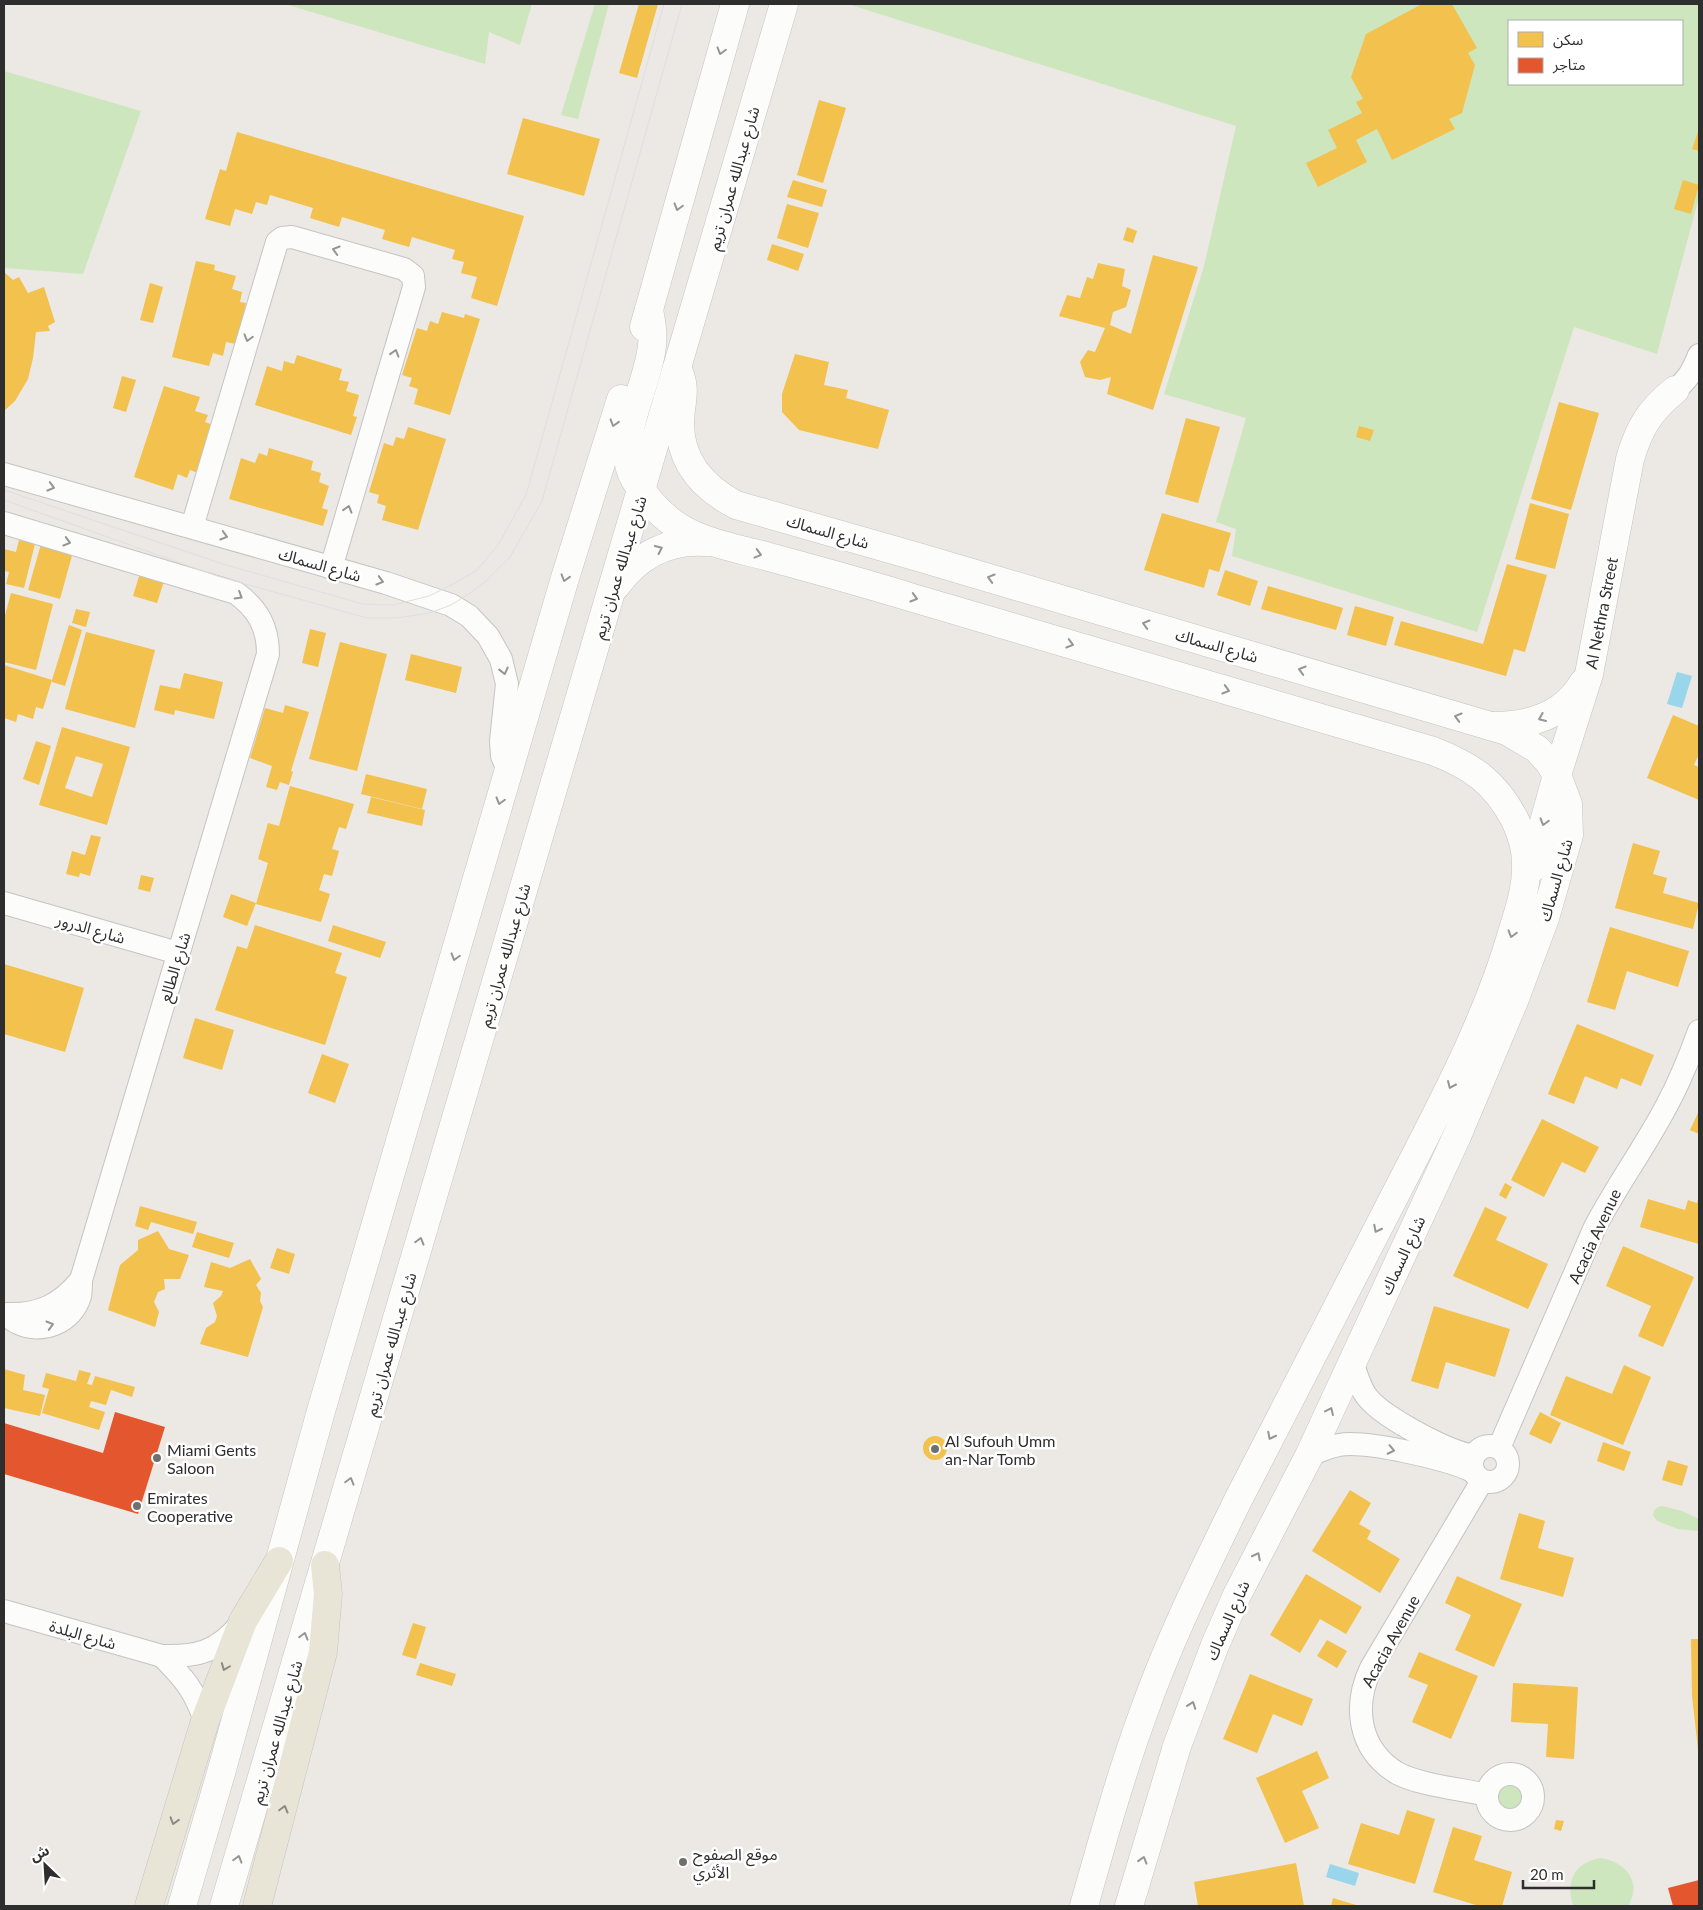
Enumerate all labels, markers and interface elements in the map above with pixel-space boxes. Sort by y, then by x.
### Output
legend [1508,20,1683,85]
text: سكن [1553,30,1584,49]
one-way arrow [717,46,727,54]
text: متاجر [1552,55,1586,74]
street label: شارع عبدالله عمران تريم [703,104,766,253]
one-way arrow [673,203,683,211]
one-way arrow [333,245,341,255]
one-way arrow [244,333,254,341]
one-way arrow [389,350,399,358]
one-way arrow [609,418,619,427]
one-way arrow [46,482,54,492]
street label: شارع عبدالله عمران تريم [588,493,654,642]
one-way arrow [343,505,353,514]
street label: شارع السماك [783,510,871,556]
one-way arrow [219,531,227,541]
one-way arrow [63,536,71,546]
street label: شارع السماك [275,543,363,589]
one-way arrow [654,545,663,556]
one-way arrow [753,548,761,558]
street label: Al Nethra Street [1581,555,1621,671]
one-way arrow [561,573,571,582]
one-way arrow [987,574,995,584]
one-way arrow [375,576,384,586]
one-way arrow [233,589,242,599]
one-way arrow [909,592,918,602]
one-way arrow [1143,620,1151,630]
street label: شارع السماك [1172,624,1260,670]
one-way arrow [1065,638,1073,648]
one-way arrow [498,666,509,675]
one-way arrow [1299,666,1307,676]
one-way arrow [1221,684,1229,694]
one-way arrow [1538,711,1547,722]
one-way arrow [1454,712,1463,722]
one-way arrow [496,797,506,805]
one-way arrow [1539,817,1550,826]
street label: شارع السماك [1534,837,1580,925]
street label: شارع عبدالله عمران تريم [474,881,537,1030]
street label: شارع الدرور [52,909,128,951]
street label: شارع الطالع [154,930,197,1005]
one-way arrow [1508,930,1518,938]
one-way arrow [450,953,460,961]
one-way arrow [1447,1080,1457,1089]
street label: Acacia Avenue [1564,1186,1624,1286]
street label: شارع السماك [1375,1213,1432,1299]
one-way arrow [1373,1224,1383,1233]
one-way arrow [415,1237,425,1245]
street label: شارع عبدالله عمران تريم [360,1270,423,1419]
one-way arrow [45,1320,53,1330]
one-way arrow [1324,1407,1334,1416]
place label: Al Sufouh Umm an-Nar Tomb [945,1431,1055,1468]
one-way arrow [1267,1431,1277,1440]
place label: Miami Gents Saloon [167,1440,256,1477]
marker: Al Sufouh Umm an-Nar Tomb [929,1443,941,1455]
one-way arrow [1386,1444,1395,1454]
marker: Miami Gents Saloon [151,1452,163,1464]
one-way arrow [344,1477,354,1485]
place label: Emirates Cooperative [147,1488,233,1525]
marker: Emirates Cooperative [131,1500,143,1512]
one-way arrow [1251,1552,1261,1561]
street label: شارع السماك [1201,1577,1257,1664]
street label: Acacia Avenue [1357,1592,1423,1690]
street label: شارع البلدة [46,1615,119,1656]
one-way arrow [298,1633,308,1641]
street label: شارع عبدالله عمران تريم [246,1658,309,1807]
one-way arrow [221,1662,231,1671]
one-way arrow [1186,1701,1196,1709]
one-way arrow [278,1805,288,1813]
one-way arrow [170,1816,180,1825]
north arrow [20,1840,70,1890]
text: ش [27,1841,52,1865]
place label: موقع الصفوح الأثري [693,1844,778,1884]
one-way arrow [233,1856,243,1864]
marker: موقع الصفوح الأثري [677,1856,689,1868]
one-way arrow [1138,1856,1148,1864]
scale bar [1523,1858,1594,1890]
text: 20 m [1530,1865,1564,1883]

